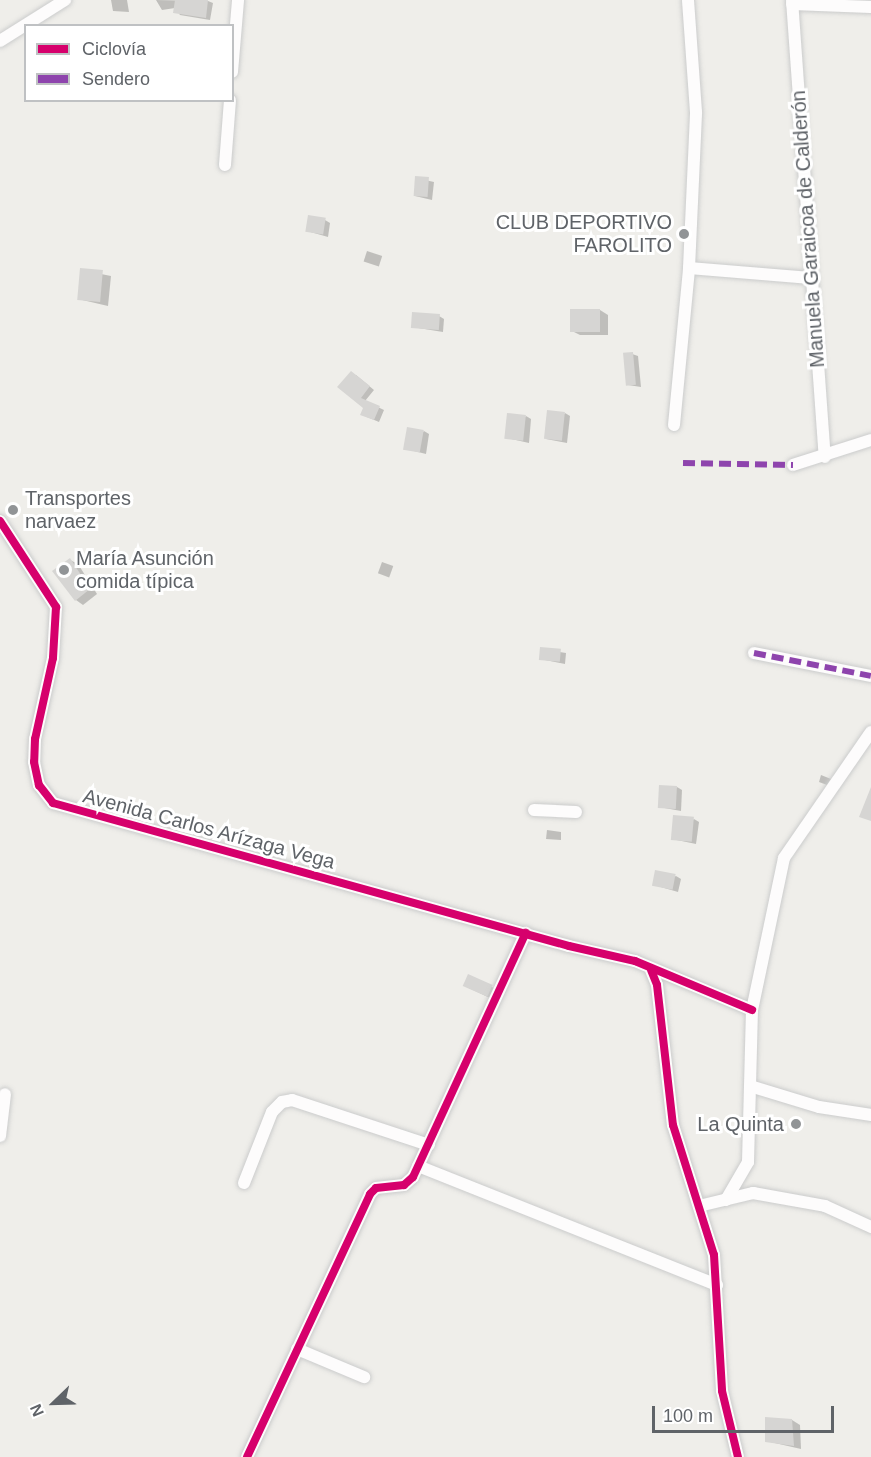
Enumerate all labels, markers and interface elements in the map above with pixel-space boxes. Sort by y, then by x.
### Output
legend [24,24,234,102]
text: Ciclovía [82,39,146,59]
text: Sendero [82,69,150,89]
street label: Manuela Garaicoa de Calderón [786,90,830,368]
place label: CLUB DEPORTIVO FAROLITO [496,210,672,257]
marker: CLUB DEPORTIVO FAROLITO [677,227,691,241]
place label: Transportes narvaez [25,486,131,533]
marker: Transportes narvaez [6,503,20,517]
place label: María Asunción comida típica [76,546,215,593]
marker: María Asunción comida típica [57,563,71,577]
street label: Avenida Carlos Arízaga Vega [80,784,338,874]
place label: La Quinta [697,1112,784,1136]
marker: La Quinta [789,1117,803,1131]
north arrow [24,1373,84,1433]
scale bar [655,1394,836,1432]
text: N [27,1402,47,1419]
text: 100 m [663,1406,713,1426]

